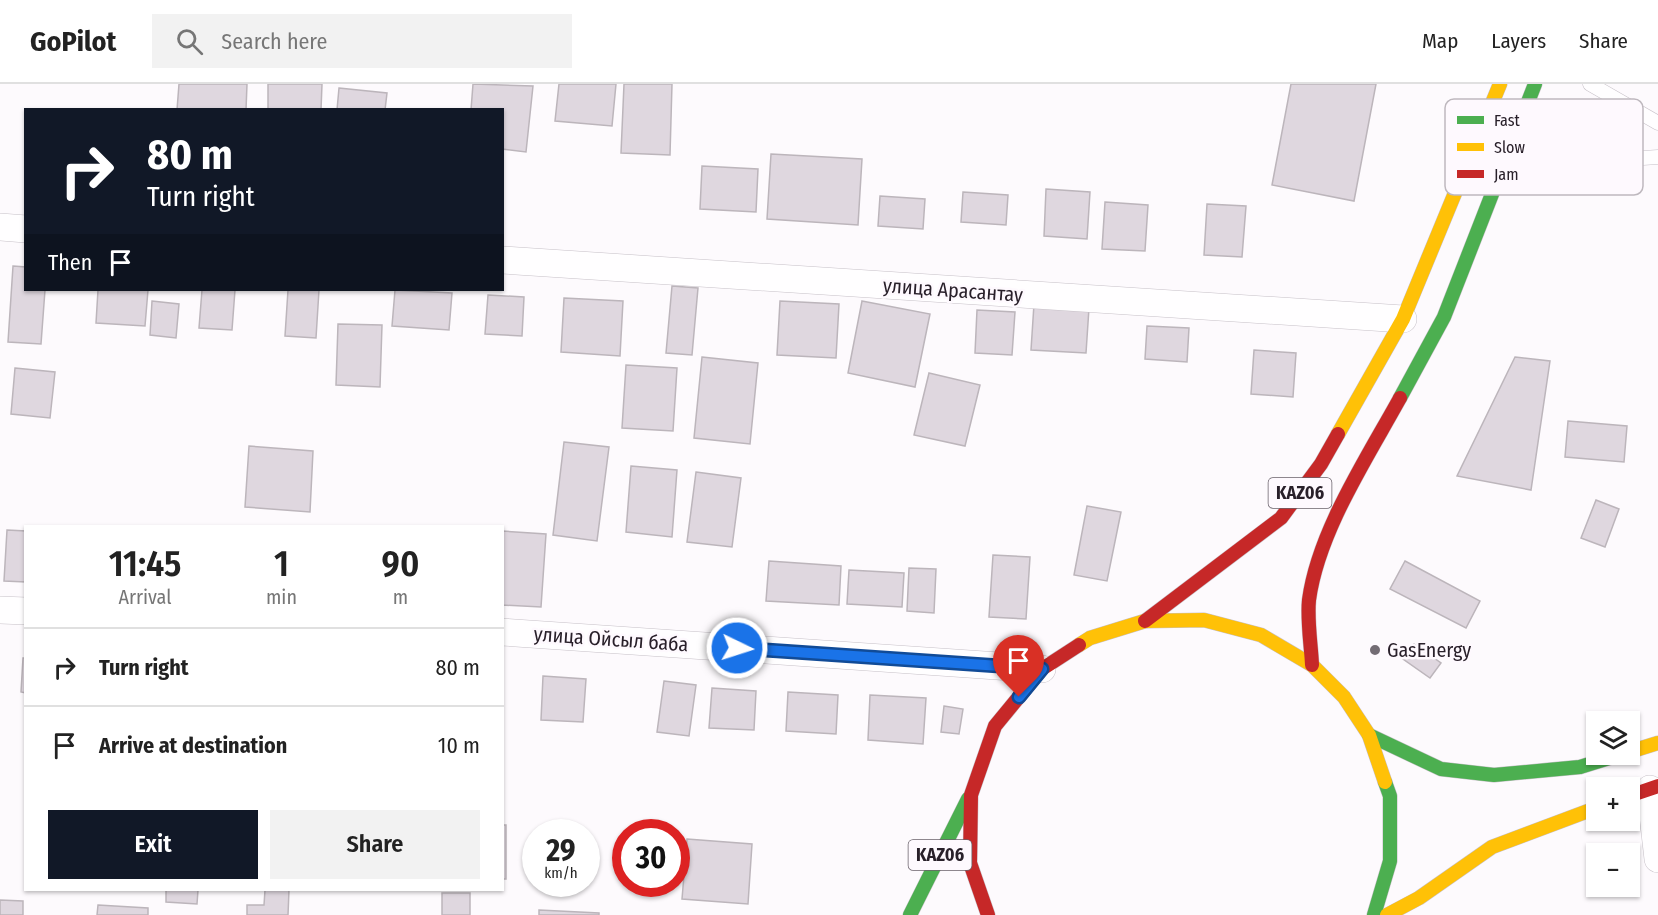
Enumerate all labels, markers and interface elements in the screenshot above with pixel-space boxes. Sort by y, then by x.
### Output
search box [152,14,572,68]
text: GoPilot [30,25,116,58]
icon: search [173,25,206,58]
text: Search here [221,28,327,55]
text: Map [1422,28,1458,54]
text: Layers [1491,28,1546,54]
text: Share [1579,28,1628,54]
legend [1445,99,1643,195]
text: Fast [1494,111,1521,130]
text: 80 m [147,130,233,180]
icon: right [48,132,126,210]
text: Slow [1494,138,1525,157]
text: Jam [1494,165,1519,184]
text: Turn right [147,181,255,213]
icon: arrive [104,246,137,279]
text: Then [48,249,92,276]
street label: улица Арасантау [882,273,1024,307]
road number: KАZ06 [1268,478,1332,508]
text: 11:45 [109,542,181,586]
text: 1 [274,542,289,586]
text: 90 [382,542,419,586]
text: Arrival [118,585,172,609]
text: min [266,585,297,609]
text: m [393,585,408,609]
position arrow [705,616,769,680]
street label: улица Ойсыл баба [533,622,689,656]
pin [993,635,1044,697]
place label: GasEnergy [1387,638,1471,662]
marker: GasEnergy [1368,643,1382,657]
icon: arrive [1002,644,1035,677]
icon: right [48,651,81,684]
text: Turn right [99,654,188,681]
text: 80 m [435,654,480,681]
map controls [1586,711,1640,897]
button: layers [1586,711,1640,765]
icon: arrive [48,729,81,762]
text: Arrive at destination [99,732,287,759]
text: 10 m [438,732,480,759]
button: + [1586,777,1640,831]
button: Exit [48,810,258,879]
button: Share [270,810,480,879]
speed limit sign: 30 [612,819,690,897]
text: 29 [546,833,576,869]
road number: KАZ06 [908,840,972,870]
button: − [1586,843,1640,897]
text: km/h [544,864,578,882]

